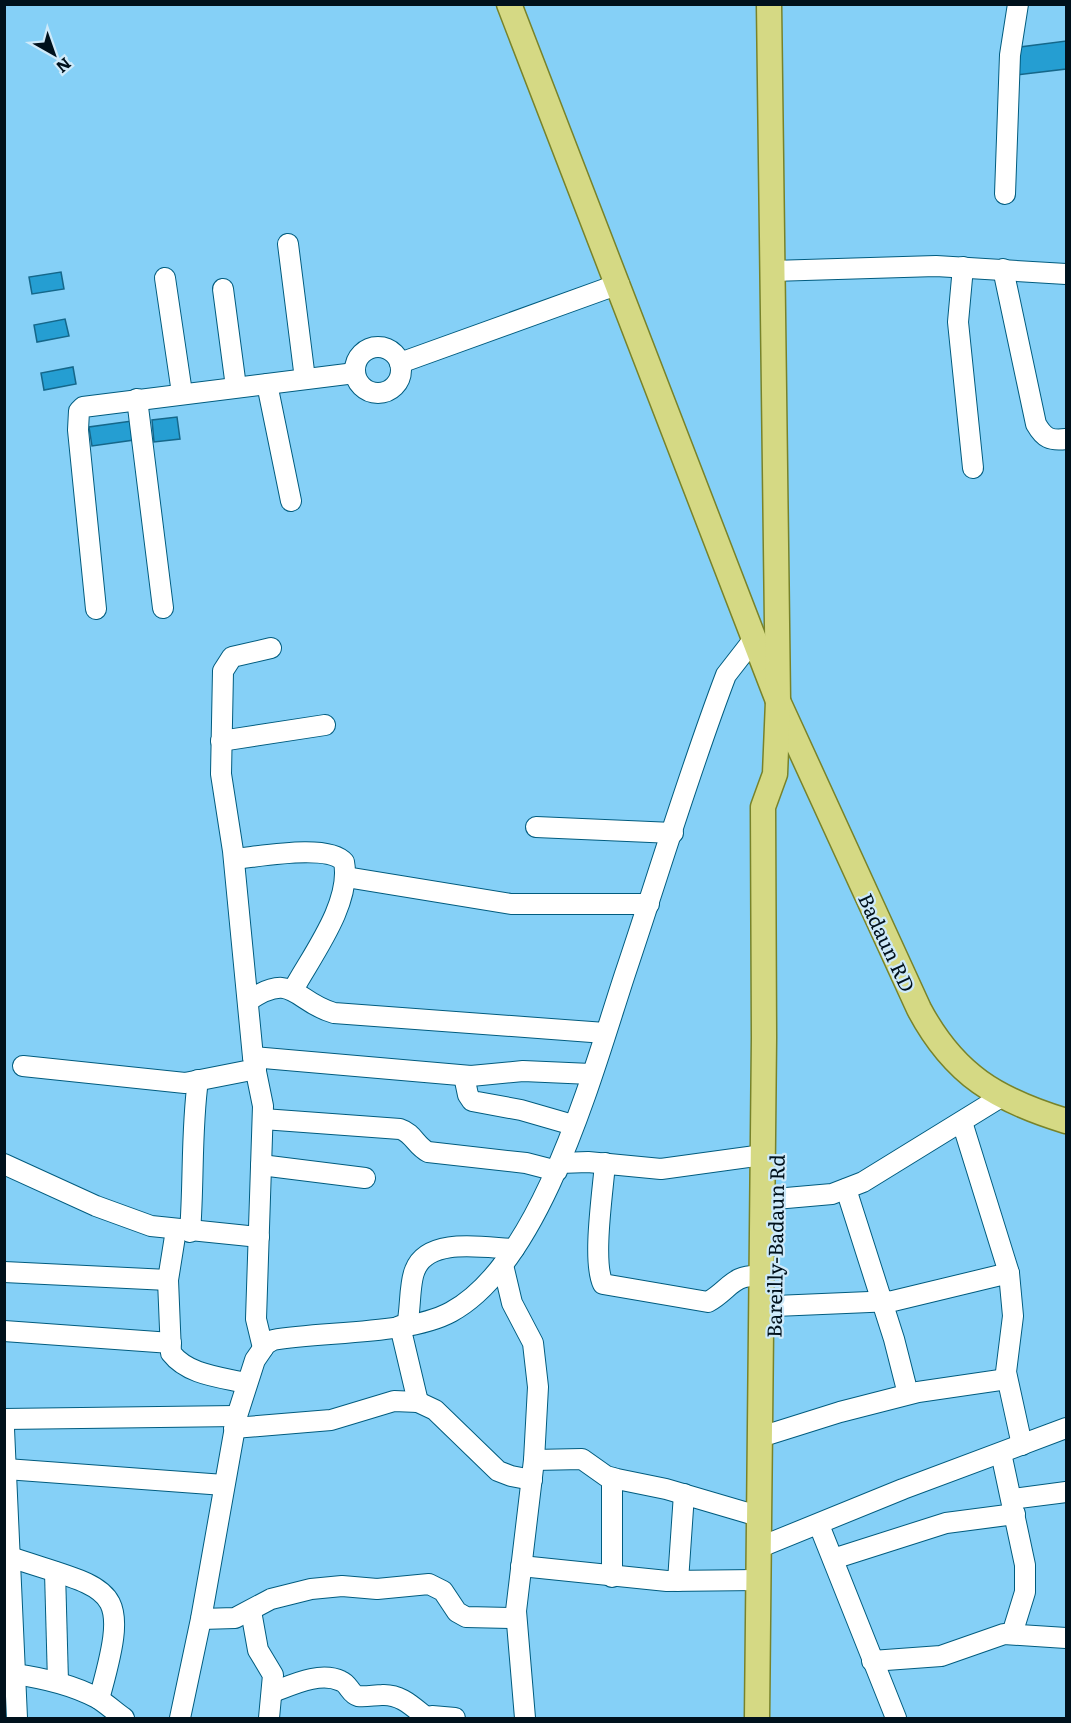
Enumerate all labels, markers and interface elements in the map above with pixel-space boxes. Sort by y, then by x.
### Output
north arrow [24,24,84,84]
text: N [51,53,77,80]
street label: Badaun RD [852,888,924,996]
street label: Bareilly-Badaun Rd [757,1154,791,1338]

